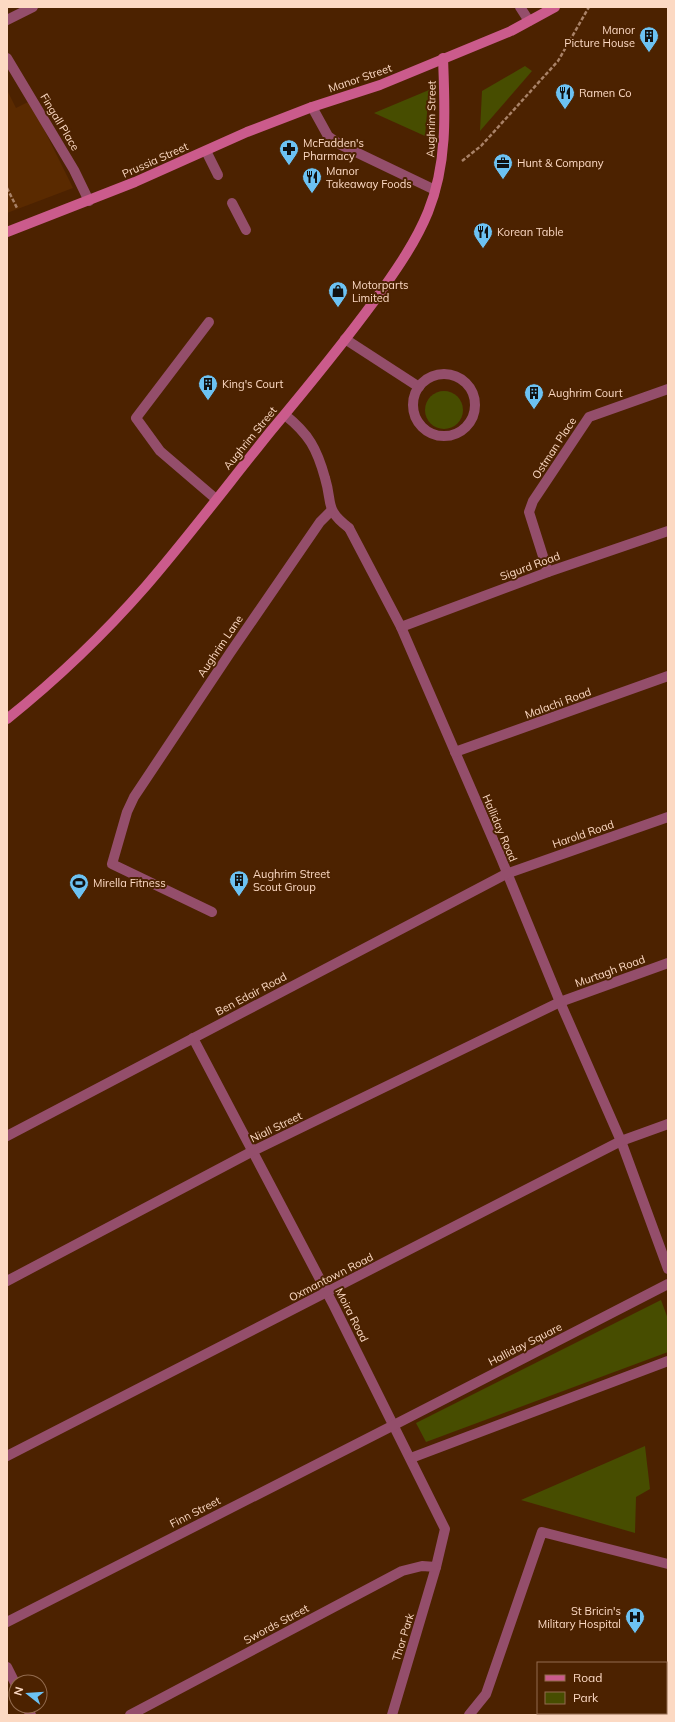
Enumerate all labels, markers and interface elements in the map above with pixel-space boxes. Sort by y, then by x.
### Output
place label: Manor Picture House [564,23,635,50]
building icon: Manor Picture House [638,25,660,53]
street label: Manor Street [326,61,394,95]
street label: Aughrim Street [423,80,439,158]
restaurant icon: Ramen Co [554,82,576,110]
place label: Ramen Co [579,86,632,100]
street label: Fingall Place [37,91,83,153]
place label: McFadden's Pharmacy [303,136,364,163]
pharmacy icon: McFadden's Pharmacy [278,138,300,166]
street label: Prussia Street [120,139,190,181]
office icon: Hunt & Company [492,152,514,180]
place label: Hunt & Company [517,156,604,170]
place label: Manor Takeaway Foods [326,164,412,191]
restaurant icon: Manor Takeaway Foods [301,166,323,194]
restaurant icon: Korean Table [472,221,494,249]
place label: Korean Table [497,225,564,239]
place label: Motorparts Limited [352,278,409,305]
shop icon: Motorparts Limited [327,280,349,308]
building icon: King's Court [197,373,219,401]
place label: King's Court [222,377,283,391]
building icon: Aughrim Court [523,382,545,410]
place label: Aughrim Court [548,386,623,400]
street label: Aughrim Street [220,404,280,472]
street label: Ostman Place [529,414,579,482]
street label: Sigurd Road [498,549,562,583]
street label: Aughrim Lane [194,612,246,680]
street label: Malachi Road [523,685,593,721]
street label: Halliday Road [480,792,520,864]
street label: Harold Road [550,817,616,851]
place label: Aughrim Street Scout Group [253,867,330,894]
building icon: Aughrim Street Scout Group [228,869,250,897]
sports icon: Mirella Fitness [68,872,90,900]
place label: Mirella Fitness [93,876,166,890]
street label: Murtagh Road [573,952,647,990]
street label: Ben Edair Road [213,969,289,1019]
street label: Niall Street [248,1108,304,1146]
street label: Oxmantown Road [286,1250,376,1304]
street label: Moira Road [332,1286,372,1344]
street label: Halliday Square [486,1319,564,1369]
street label: Finn Street [167,1493,223,1531]
street label: Swords Street [241,1601,311,1647]
place label: St Bricin's Military Hospital [538,1604,621,1631]
hospital icon: St Bricin's Military Hospital [624,1606,646,1634]
street label: Thor Park [389,1611,417,1663]
legend [537,1662,667,1714]
text: Road [573,1670,602,1685]
north arrow [8,1674,48,1714]
text: N [11,1685,26,1697]
text: Park [573,1690,599,1705]

